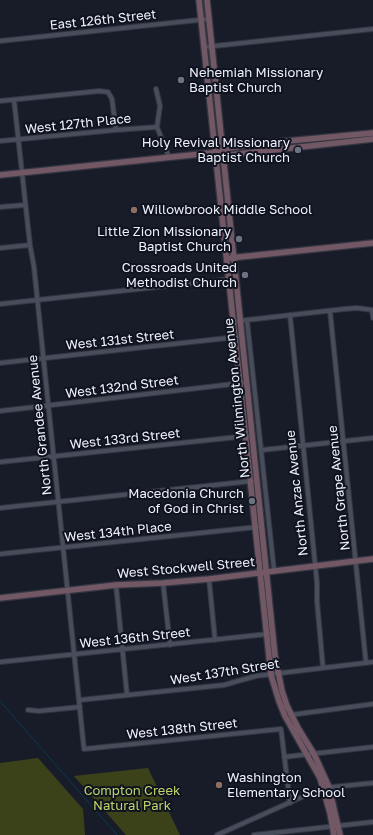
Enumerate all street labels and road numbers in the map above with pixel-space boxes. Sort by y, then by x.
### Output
street label: East 126th Street [49,7,157,33]
street label: West 127th Place [24,111,132,137]
street label: North Wilmington Avenue [221,317,253,479]
street label: West 131st Street [65,327,175,353]
street label: North Grandee Avenue [25,354,55,496]
street label: West 132nd Street [64,372,180,402]
street label: West 133rd Street [69,425,181,453]
street label: North Grape Avenue [325,425,353,551]
street label: North Anzac Avenue [283,429,311,557]
street label: West 134th Place [64,519,172,545]
street label: West Stockwell Street [116,554,256,582]
street label: West 136th Street [79,624,191,652]
street label: West 137th Street [169,656,281,688]
street label: West 138th Street [126,715,238,743]

